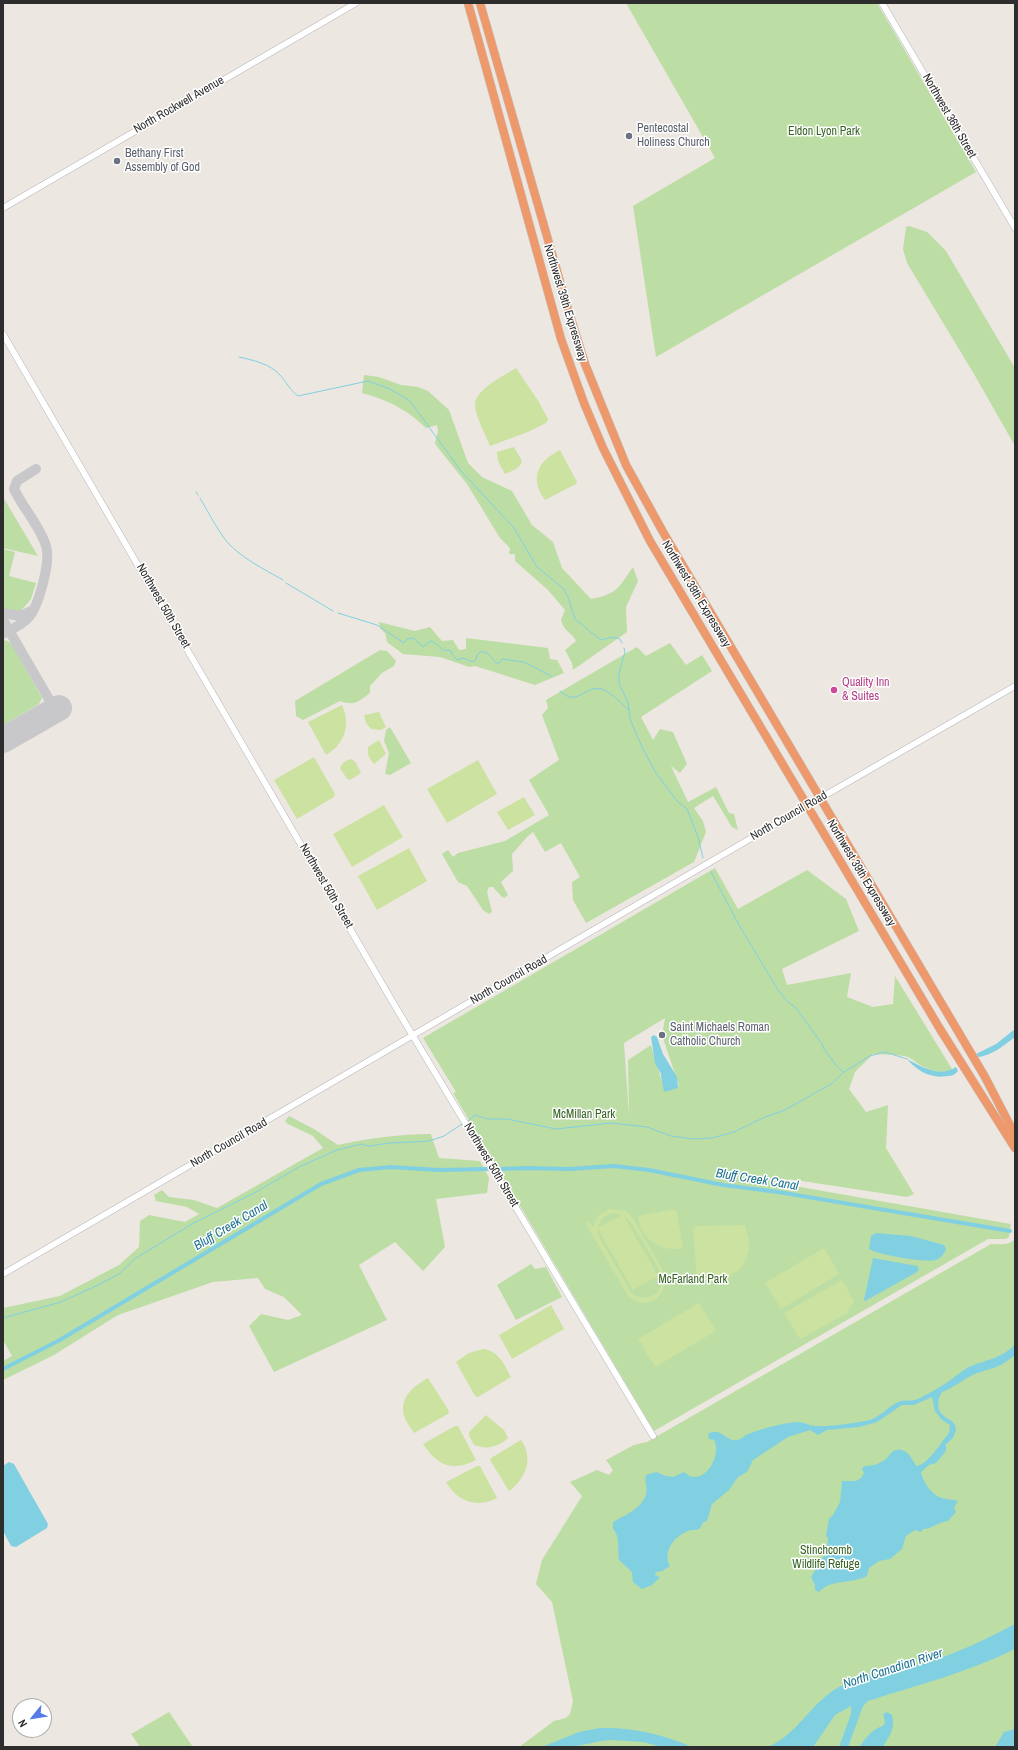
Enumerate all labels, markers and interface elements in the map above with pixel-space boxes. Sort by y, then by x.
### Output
street label: Northwest 36th Street [919,71,979,161]
street label: North Rockwell Avenue [131,73,227,137]
place label: Pentecostal Holiness Church [637,122,710,150]
park label: Eldon Lyon Park [788,125,860,139]
marker: Pentecostal Holiness Church [624,131,634,141]
place label: Bethany First Assembly of God [125,147,200,175]
marker: Bethany First Assembly of God [112,156,122,166]
street label: Northwest 39th Expressway [540,243,590,363]
street label: Northwest 39th Expressway [658,538,734,650]
street label: Northwest 50th Street [133,561,193,651]
place label: Quality Inn & Suites [842,676,890,704]
marker: Quality Inn & Suites [829,685,839,695]
street label: North Council Road [748,788,830,844]
street label: Northwest 39th Expressway [823,817,899,929]
street label: Northwest 50th Street [296,841,356,931]
street label: North Council Road [468,952,550,1008]
place label: Saint Michaels Roman Catholic Church [670,1021,770,1049]
marker: Saint Michaels Roman Catholic Church [657,1030,667,1040]
park label: McMillan Park [553,1108,615,1122]
street label: North Council Road [188,1115,270,1171]
street label: Northwest 50th Street [460,1121,522,1209]
water label: Bluff Creek Canal [715,1166,799,1194]
water label: Bluff Creek Canal [191,1198,271,1254]
park label: McFarland Park [659,1273,727,1287]
park label: Stinchcomb Wildlife Refuge [792,1544,860,1572]
water label: North Canadian River [841,1646,945,1692]
north arrow [12,1698,52,1738]
text: N [15,1717,30,1730]

